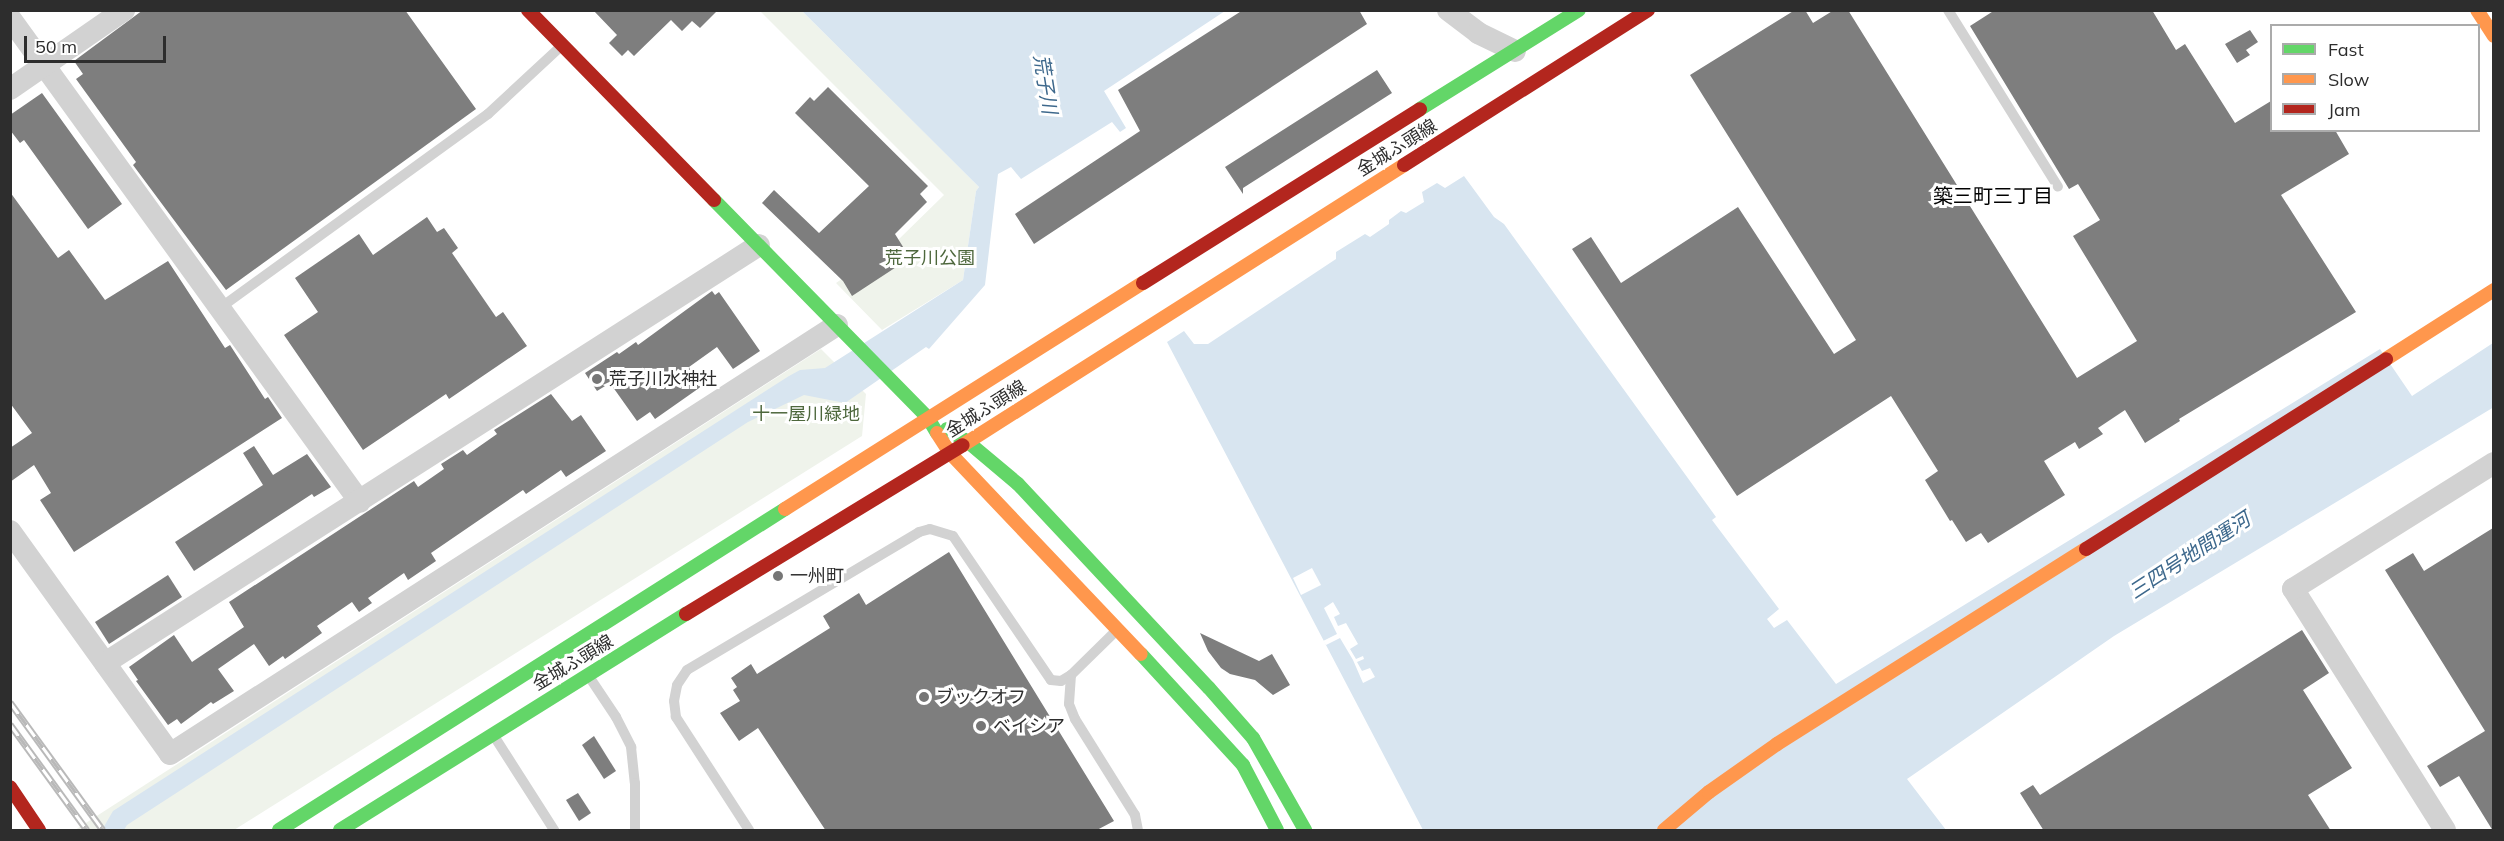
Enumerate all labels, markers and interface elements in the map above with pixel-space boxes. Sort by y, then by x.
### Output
scale bar [27,24,170,62]
legend [2270,24,2480,132]
text: 50 m [35,35,77,58]
text: Fast [2328,38,2364,61]
water label: 荒子川 [1029,52,1063,116]
text: Slow [2328,68,2369,91]
text: Jam [2328,98,2361,121]
street label: 金城ふ頭線 [1353,115,1441,181]
district label: 築三町三丁目 [1933,183,2053,207]
park label: 荒子川公園 [885,247,975,269]
place label: 荒子川水神社 [609,368,717,390]
marker: 荒子川水神社 [590,372,604,386]
street label: 金城ふ頭線 [942,376,1030,442]
park label: 十一屋川緑地 [752,403,860,425]
water label: 三四号地間運河 [2124,507,2254,603]
place label: 一州町 [790,565,844,587]
marker: 一州町 [771,569,785,583]
street label: 金城ふ頭線 [529,631,617,695]
place label: ブックオフ [936,686,1026,708]
marker: ブックオフ [917,690,931,704]
place label: ベイシア [993,715,1065,737]
marker: ベイシア [974,719,988,733]

